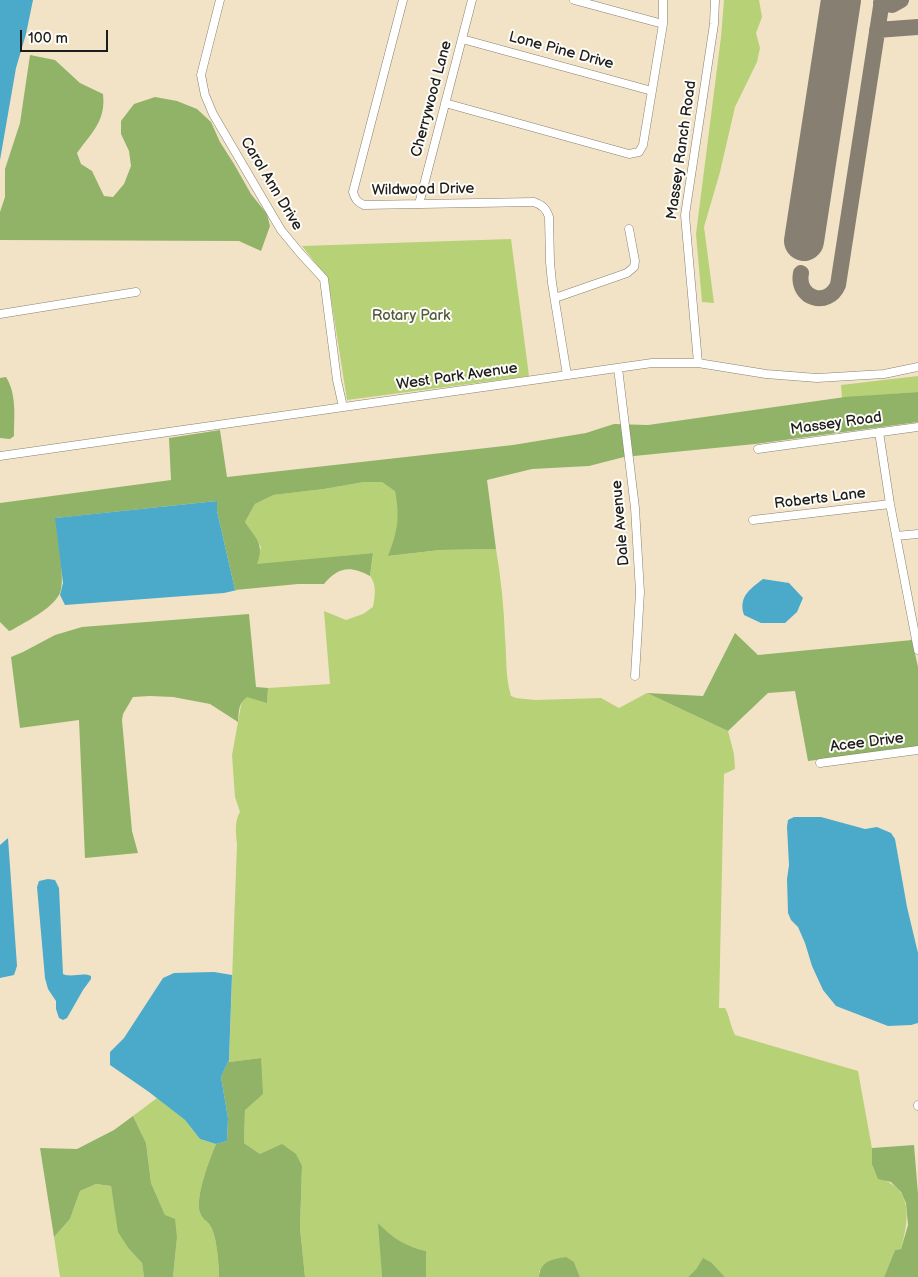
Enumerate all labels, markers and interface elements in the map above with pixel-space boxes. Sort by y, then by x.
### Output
scale bar [22,20,110,52]
street label: Lone Pine Drive [507,28,615,74]
text: 100 m [28,29,68,48]
street label: Cherrywood Lane [408,39,456,159]
street label: Massey Ranch Road [663,79,701,221]
street label: Carol Ann Drive [236,134,306,234]
street label: Wildwood Drive [372,180,474,200]
park label: Rotary Park [372,307,450,325]
street label: West Park Avenue [395,360,519,394]
street label: Massey Road [789,409,883,439]
street label: Dale Avenue [608,480,634,566]
street label: Roberts Lane [773,484,867,514]
street label: Acee Drive [829,730,905,756]

